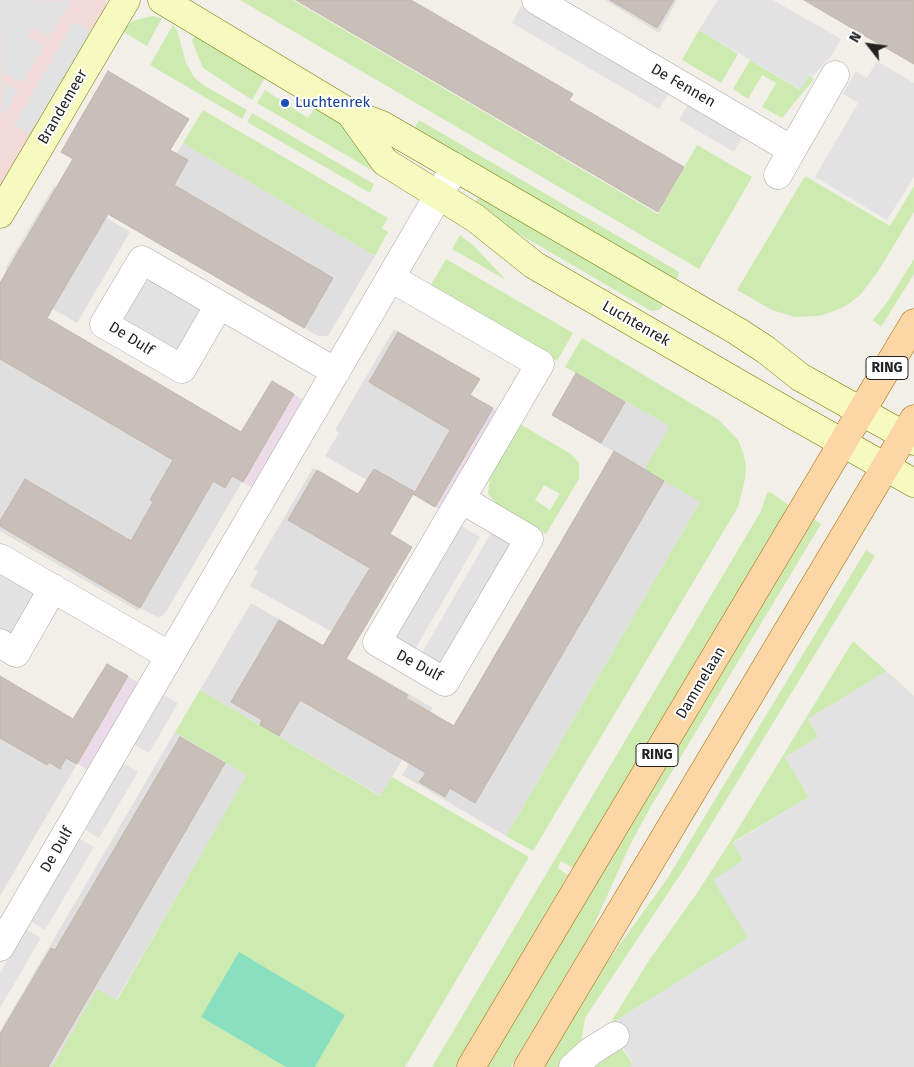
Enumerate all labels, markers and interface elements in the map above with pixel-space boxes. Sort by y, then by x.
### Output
north arrow [844,20,894,70]
text: N [846,29,865,46]
street label: De Fennen [648,60,718,112]
street label: Brandemeer [34,66,92,148]
place label: Luchtenrek [295,94,370,112]
marker: Luchtenrek [279,97,291,109]
street label: Luchtenrek [599,297,673,351]
street label: De Dulf [105,318,157,360]
road number: RING [866,356,908,379]
street label: Dammelaan [672,644,730,722]
street label: De Dulf [393,646,445,686]
road number: RING [636,744,678,766]
street label: De Dulf [37,824,77,876]

